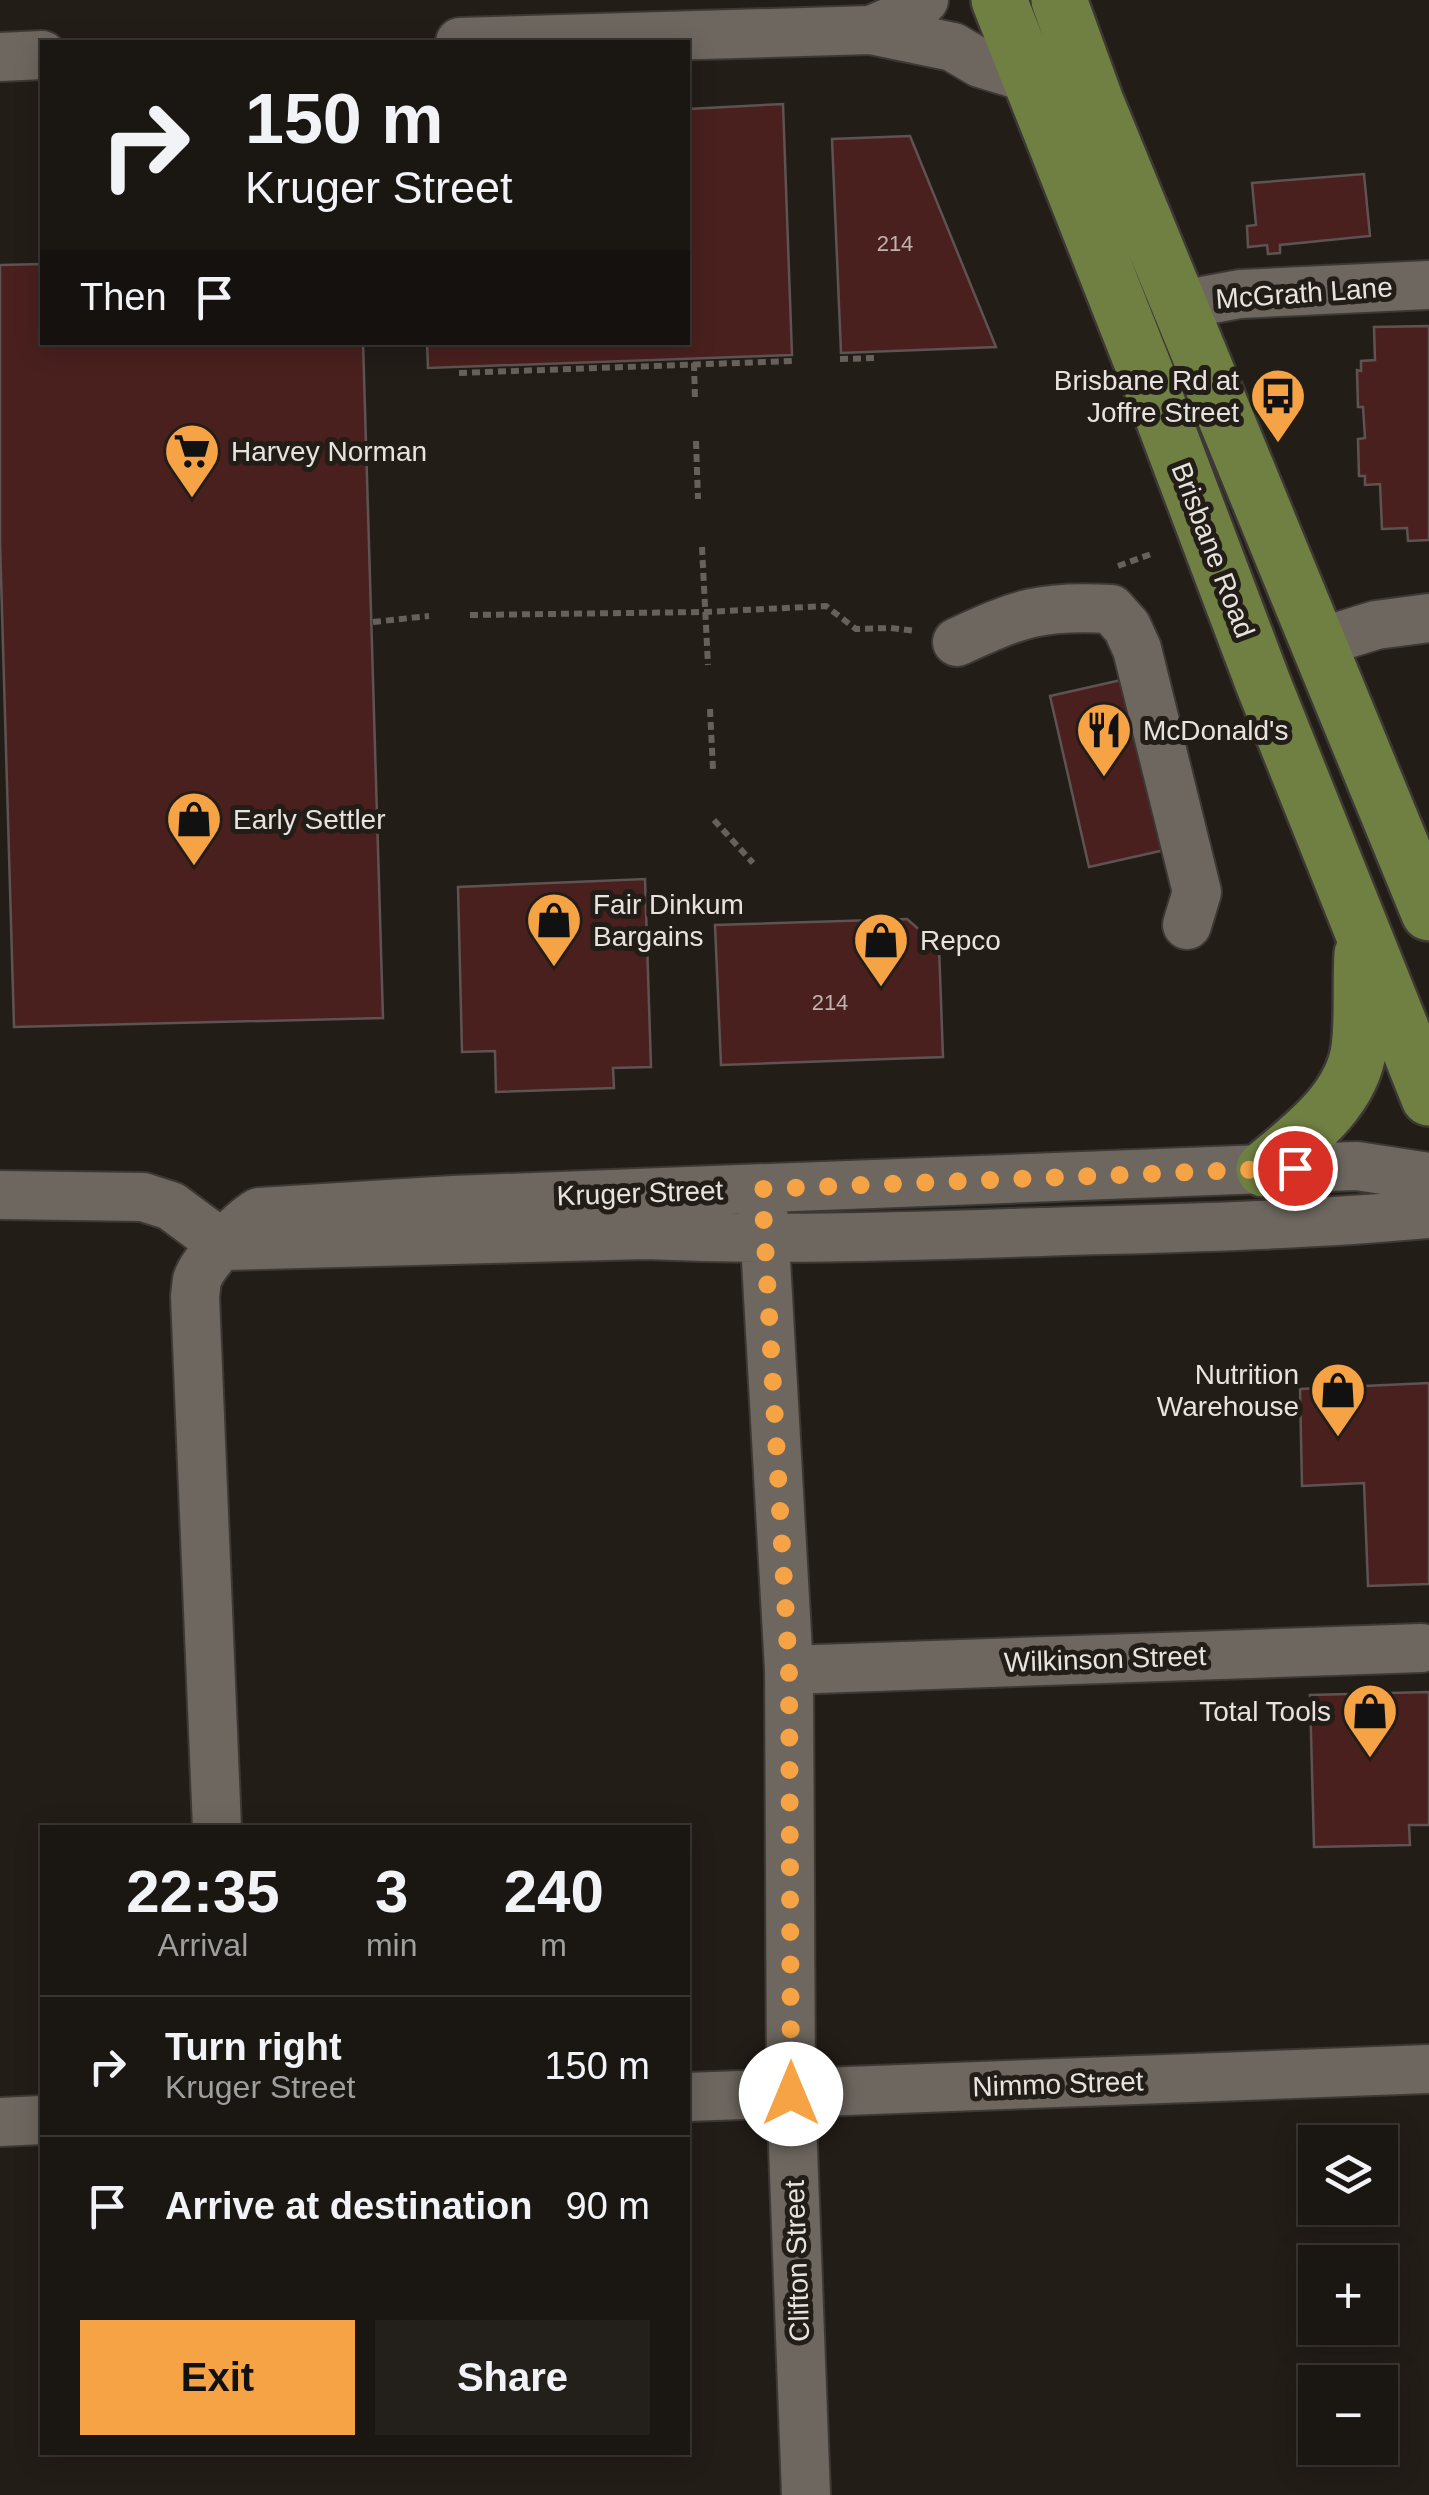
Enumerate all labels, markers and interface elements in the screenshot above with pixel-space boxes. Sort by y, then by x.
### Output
icon: right [80,80,210,210]
text: 150 m [245,80,443,158]
text: Kruger Street [245,162,513,213]
house number: 214 [877,231,913,256]
icon: arrive [187,270,242,325]
street label: McGrath Lane [1214,271,1394,315]
text: Then [80,276,167,318]
place label: Brisbane Rd at Joffre Street [1054,365,1239,428]
bus stop icon: Brisbane Rd at Joffre Street [1248,366,1308,445]
supermarket icon: Harvey Norman [162,421,222,500]
place label: Harvey Norman [231,436,427,467]
street label: Brisbane Road [1165,458,1261,642]
restaurant icon: McDonald's [1074,700,1134,779]
place label: McDonald's [1143,715,1288,746]
shop icon: Early Settler [164,789,224,868]
place label: Early Settler [233,804,386,835]
place label: Fair Dinkum Bargains [593,889,744,952]
shop icon: Fair Dinkum Bargains [524,890,584,969]
shop icon: Repco [851,910,911,989]
place label: Repco [920,925,1001,956]
house number: 214 [812,990,848,1015]
pin [1253,1126,1338,1211]
icon: arrive [1268,1141,1323,1196]
street label: Kruger Street [556,1175,724,1211]
place label: Nutrition Warehouse [1157,1359,1299,1422]
shop icon: Nutrition Warehouse [1308,1360,1368,1439]
street label: Wilkinson Street [1003,1640,1207,1678]
shop icon: Total Tools [1340,1681,1400,1760]
place label: Total Tools [1199,1696,1331,1727]
text: 22:35 [126,1858,280,1925]
text: 3 [375,1858,408,1925]
text: 240 [504,1858,604,1925]
text: Arrival [158,1927,248,1963]
text: min [366,1927,417,1963]
text: m [540,1927,567,1963]
text: Turn right [165,2026,342,2068]
icon: right [80,2039,135,2094]
position arrow [739,2042,843,2146]
text: 150 m [544,2045,650,2087]
street label: Nimmo Street [972,2066,1144,2102]
text: Kruger Street [165,2069,355,2105]
map controls [1298,2125,1398,2465]
button: layers [1298,2125,1398,2225]
icon: arrive [80,2179,135,2234]
street label: Clifton Street [779,2179,815,2342]
text: Arrive at destination [165,2185,532,2227]
text: 90 m [566,2185,650,2227]
button: + [1298,2245,1398,2345]
button: Exit [80,2320,355,2435]
button: Share [375,2320,650,2435]
button: − [1298,2365,1398,2465]

